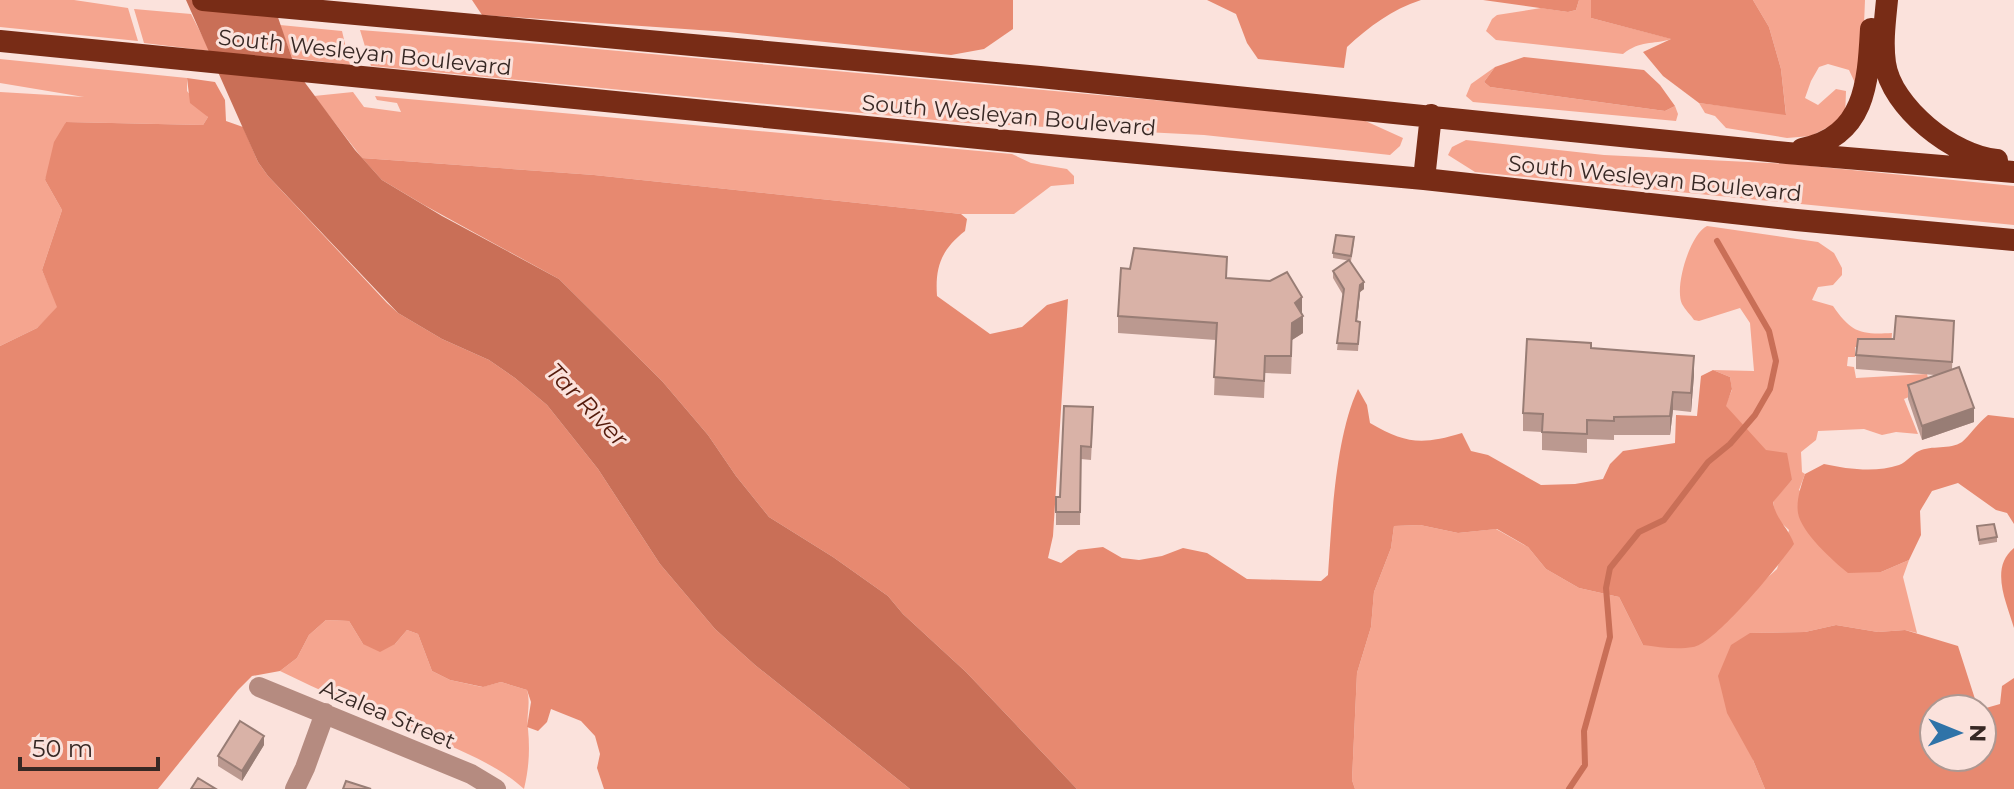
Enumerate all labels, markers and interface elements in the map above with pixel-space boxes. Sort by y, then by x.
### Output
street label: South Wesleyan Boulevard [217,24,513,81]
street label: South Wesleyan Boulevard [861,89,1157,142]
street label: South Wesleyan Boulevard [1507,150,1803,207]
water label: Tar River [540,357,635,454]
street label: Azalea Street [316,674,459,755]
north arrow [1918,693,1998,773]
scale bar [20,721,158,771]
text: N [1964,724,1991,742]
text: 50 m [32,734,93,763]

